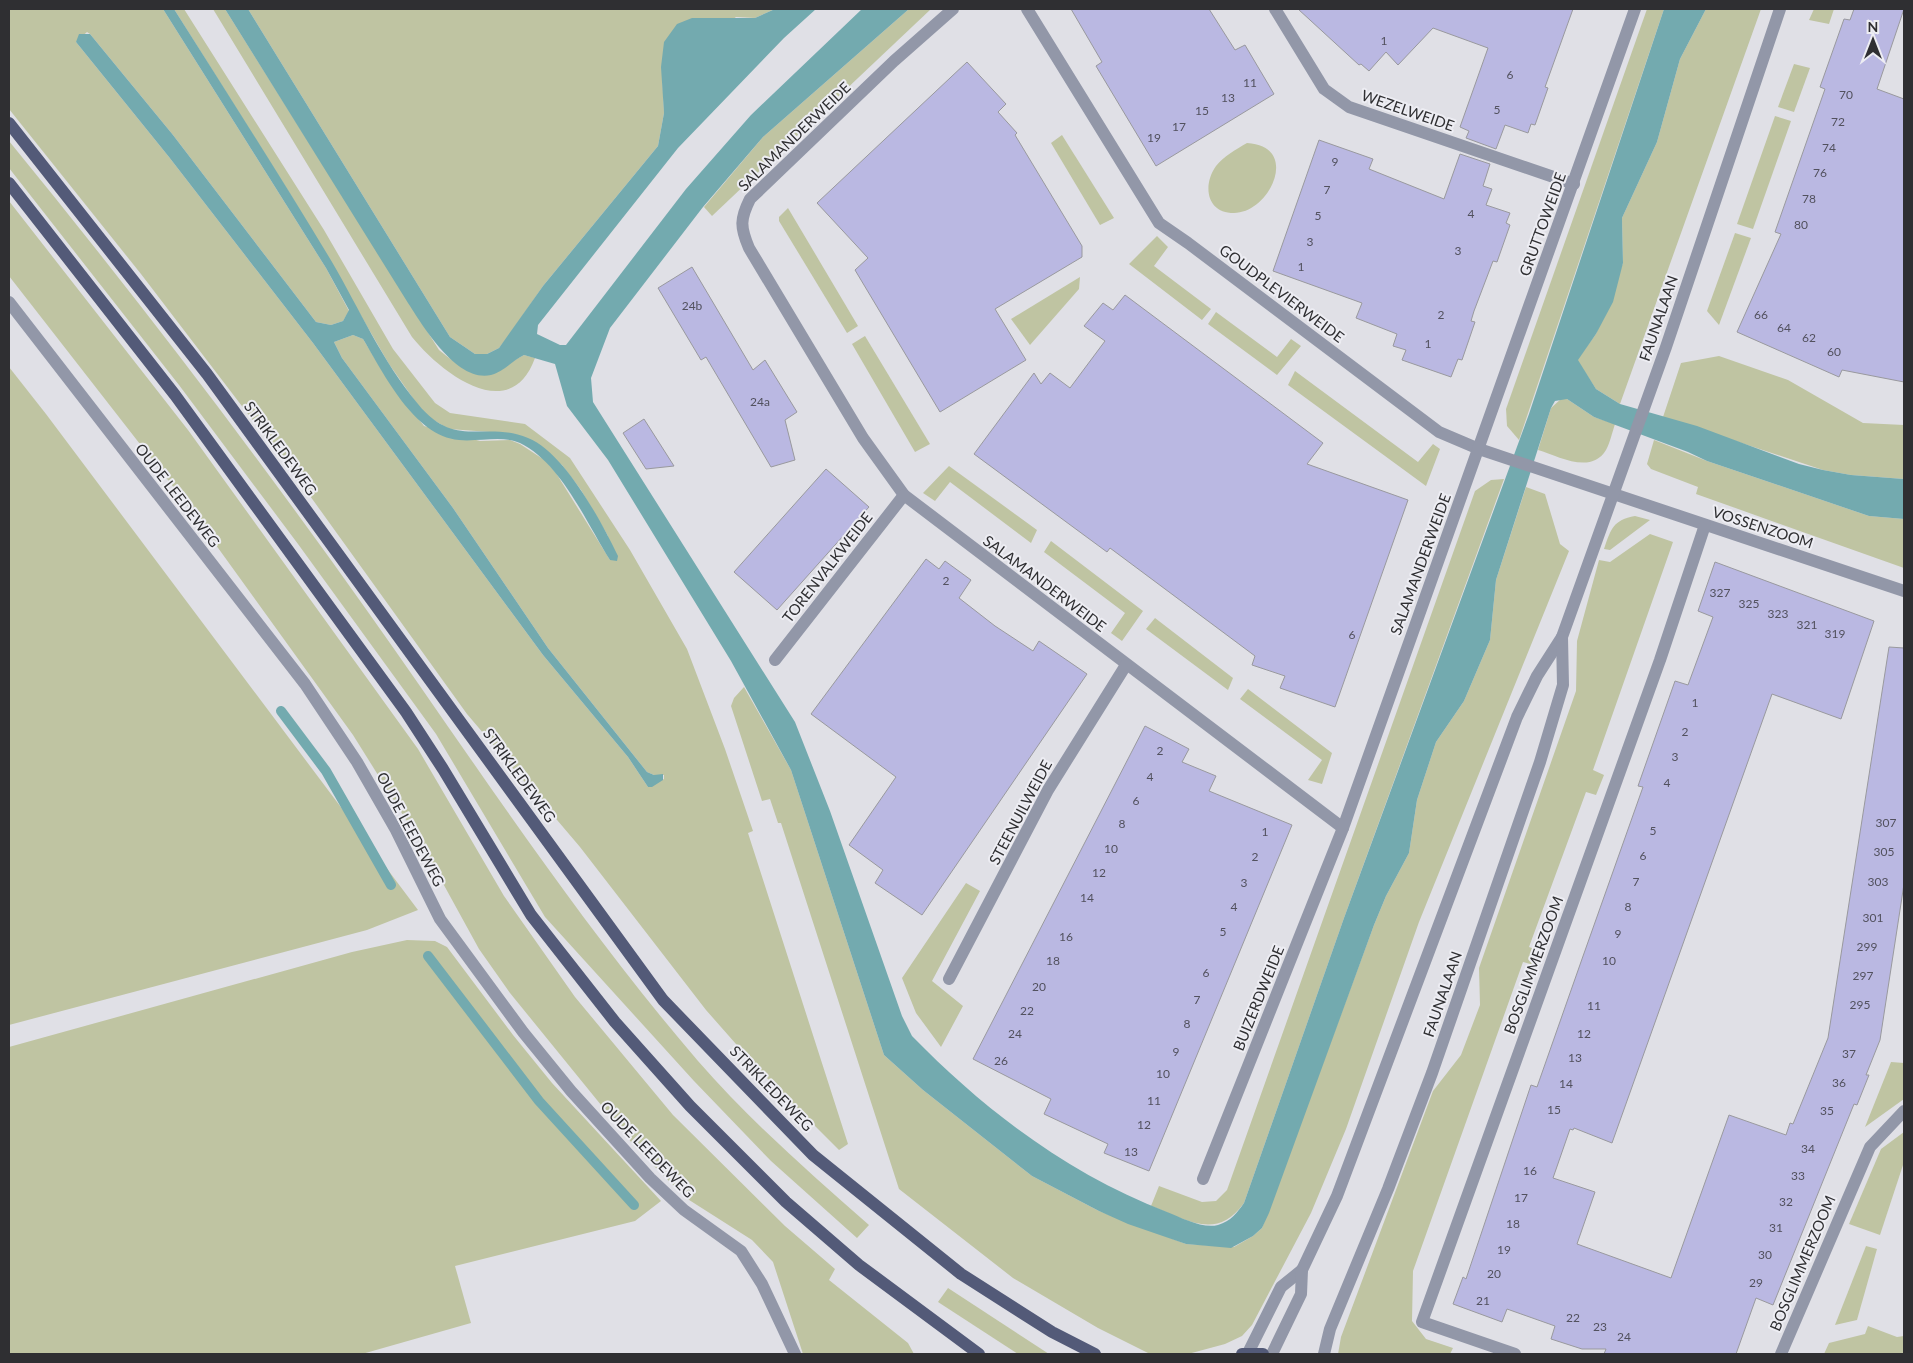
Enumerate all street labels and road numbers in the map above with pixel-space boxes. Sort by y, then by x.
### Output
street label: SALAMANDERWEIDE [734,78,854,194]
street label: WEZELWEIDE [1359,86,1457,134]
street label: GRUTTOWEIDE [1515,170,1569,278]
street label: GOUDPLEVIERWEIDE [1216,240,1348,346]
street label: FAUNALAAN [1635,273,1681,363]
street label: STRIKLEDEWEG [241,397,321,499]
street label: OUDE LEEDEWEG [132,439,224,551]
street label: SALAMANDERWEIDE [1386,491,1454,637]
street label: VOSSENZOOM [1710,502,1816,552]
street label: TORENVALKWEIDE [778,508,876,626]
street label: SALAMANDERWEIDE [980,531,1110,635]
street label: STRIKLEDEWEG [480,724,560,826]
street label: STEENUILWEIDE [985,756,1055,868]
street label: OUDE LEEDEWEG [373,769,449,889]
street label: BOSGLIMMERZOOM [1500,894,1566,1036]
street label: BUIZERDWEIDE [1229,943,1287,1053]
street label: FAUNALAAN [1419,949,1465,1039]
street label: STRIKLEDEWEG [727,1042,817,1135]
street label: OUDE LEEDEWEG [597,1097,699,1201]
street label: BOSGLIMMERZOOM [1765,1193,1839,1333]

